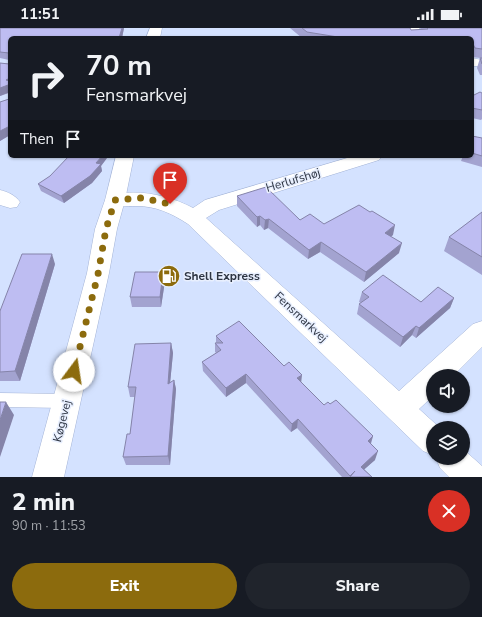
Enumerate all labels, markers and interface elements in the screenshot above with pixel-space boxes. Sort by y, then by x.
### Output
text: 11:51 [20,4,60,24]
text: 70 m [86,47,152,85]
icon: right [20,52,72,104]
text: Fensmarkvej [86,83,187,107]
icon: arrive [62,128,84,150]
text: Then [20,129,54,149]
pin [153,163,187,204]
street label: Herlufshøj [264,164,322,196]
icon: arrive [159,169,181,191]
fuel station icon: Shell Express [156,263,182,289]
place label: Shell Express [184,268,260,284]
street label: Fensmarkvej [271,288,331,346]
position arrow [53,350,95,392]
map controls [426,369,470,465]
button: sound [426,369,470,413]
street label: Køgevej [49,398,75,444]
button: layers [426,421,470,465]
text: 2 min [12,486,75,518]
button: close [428,490,470,532]
text: 90 m · 11:53 [12,517,86,535]
button: Exit [12,563,237,609]
button: Share [245,563,470,609]

